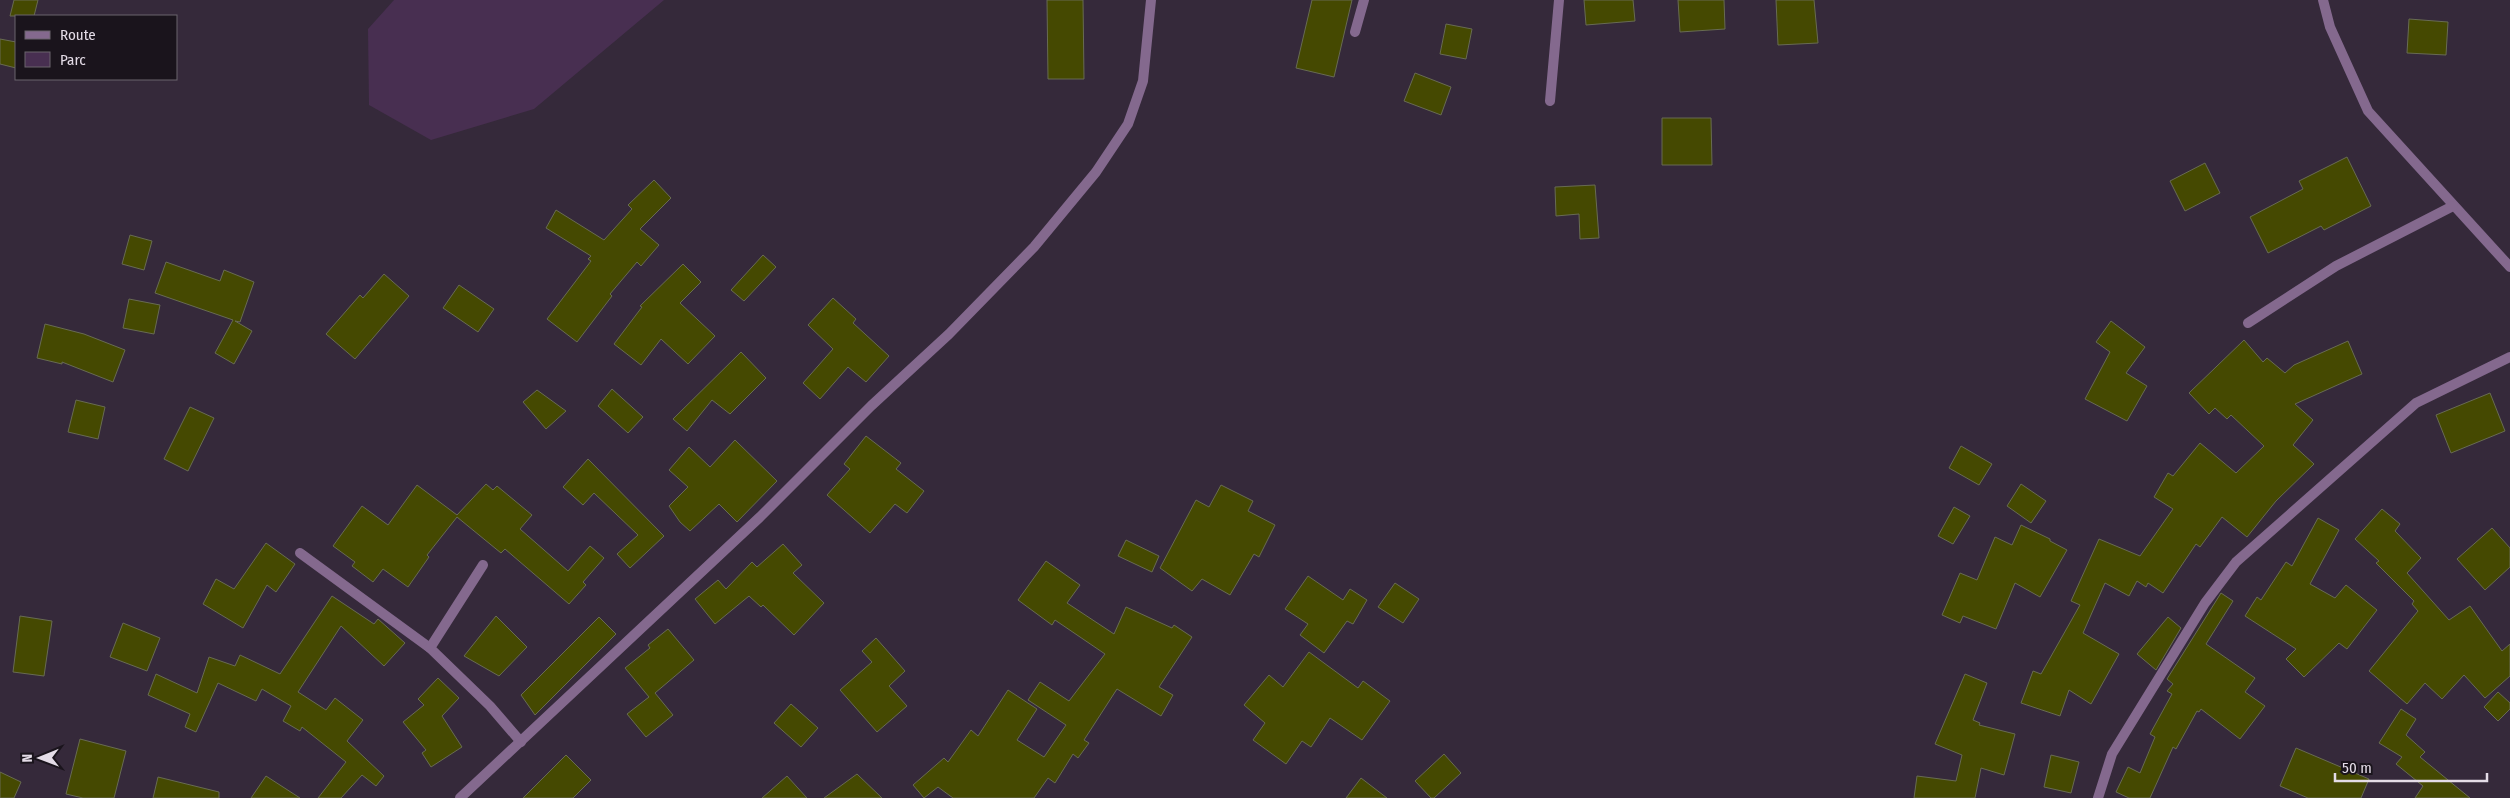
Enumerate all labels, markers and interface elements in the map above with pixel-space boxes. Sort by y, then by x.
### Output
legend [15,15,178,80]
text: Route [60,26,96,44]
text: Parc [60,51,86,69]
north arrow [15,733,65,783]
scale bar [2335,750,2488,782]
text: N [19,754,36,763]
text: 50 m [2342,759,2372,777]

